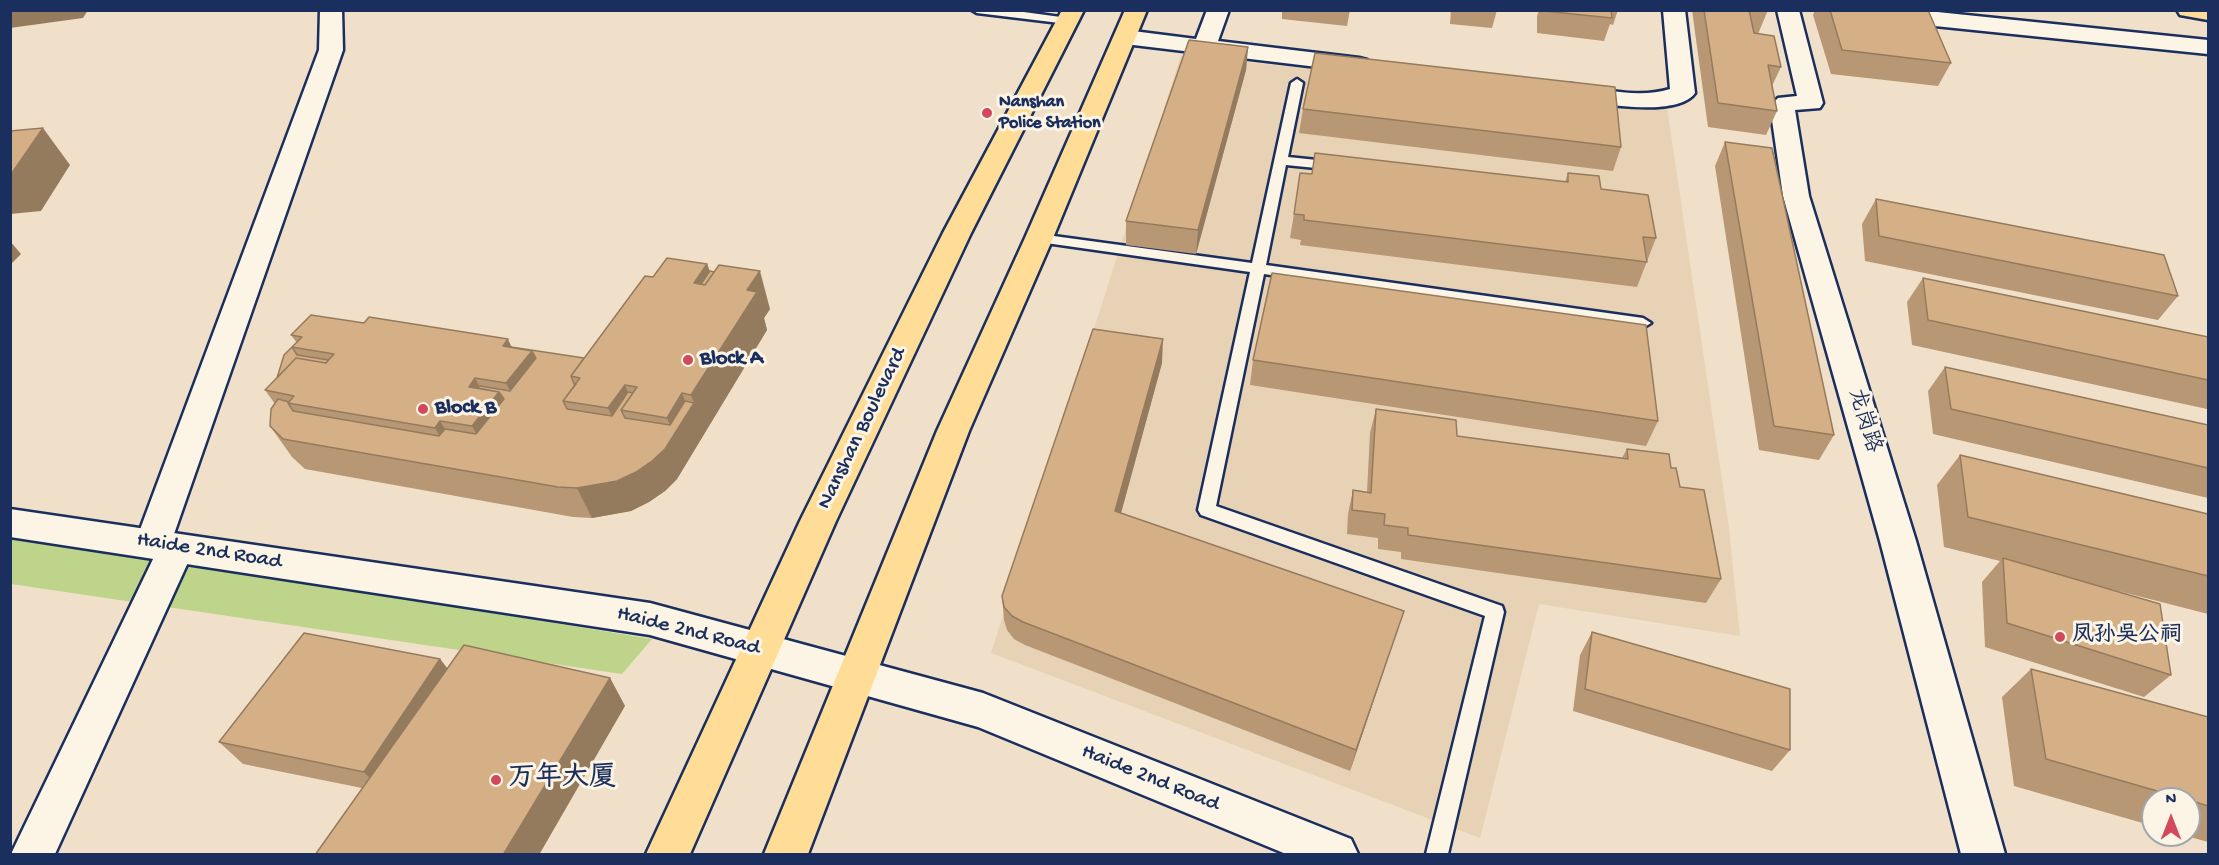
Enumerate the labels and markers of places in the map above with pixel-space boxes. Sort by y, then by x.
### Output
place label: Nanshan Police Station [999,92,1101,134]
marker: Nanshan Police Station [980,106,994,120]
place label: Block A [700,347,763,373]
marker: Block A [681,353,695,367]
place label: Block B [435,396,496,422]
marker: Block B [416,402,430,416]
place label: 凤孙吴公祠 [2072,624,2182,650]
marker: 凤孙吴公祠 [2053,630,2067,644]
place label: 万年大厦 [508,764,616,796]
marker: 万年大厦 [489,773,503,787]

